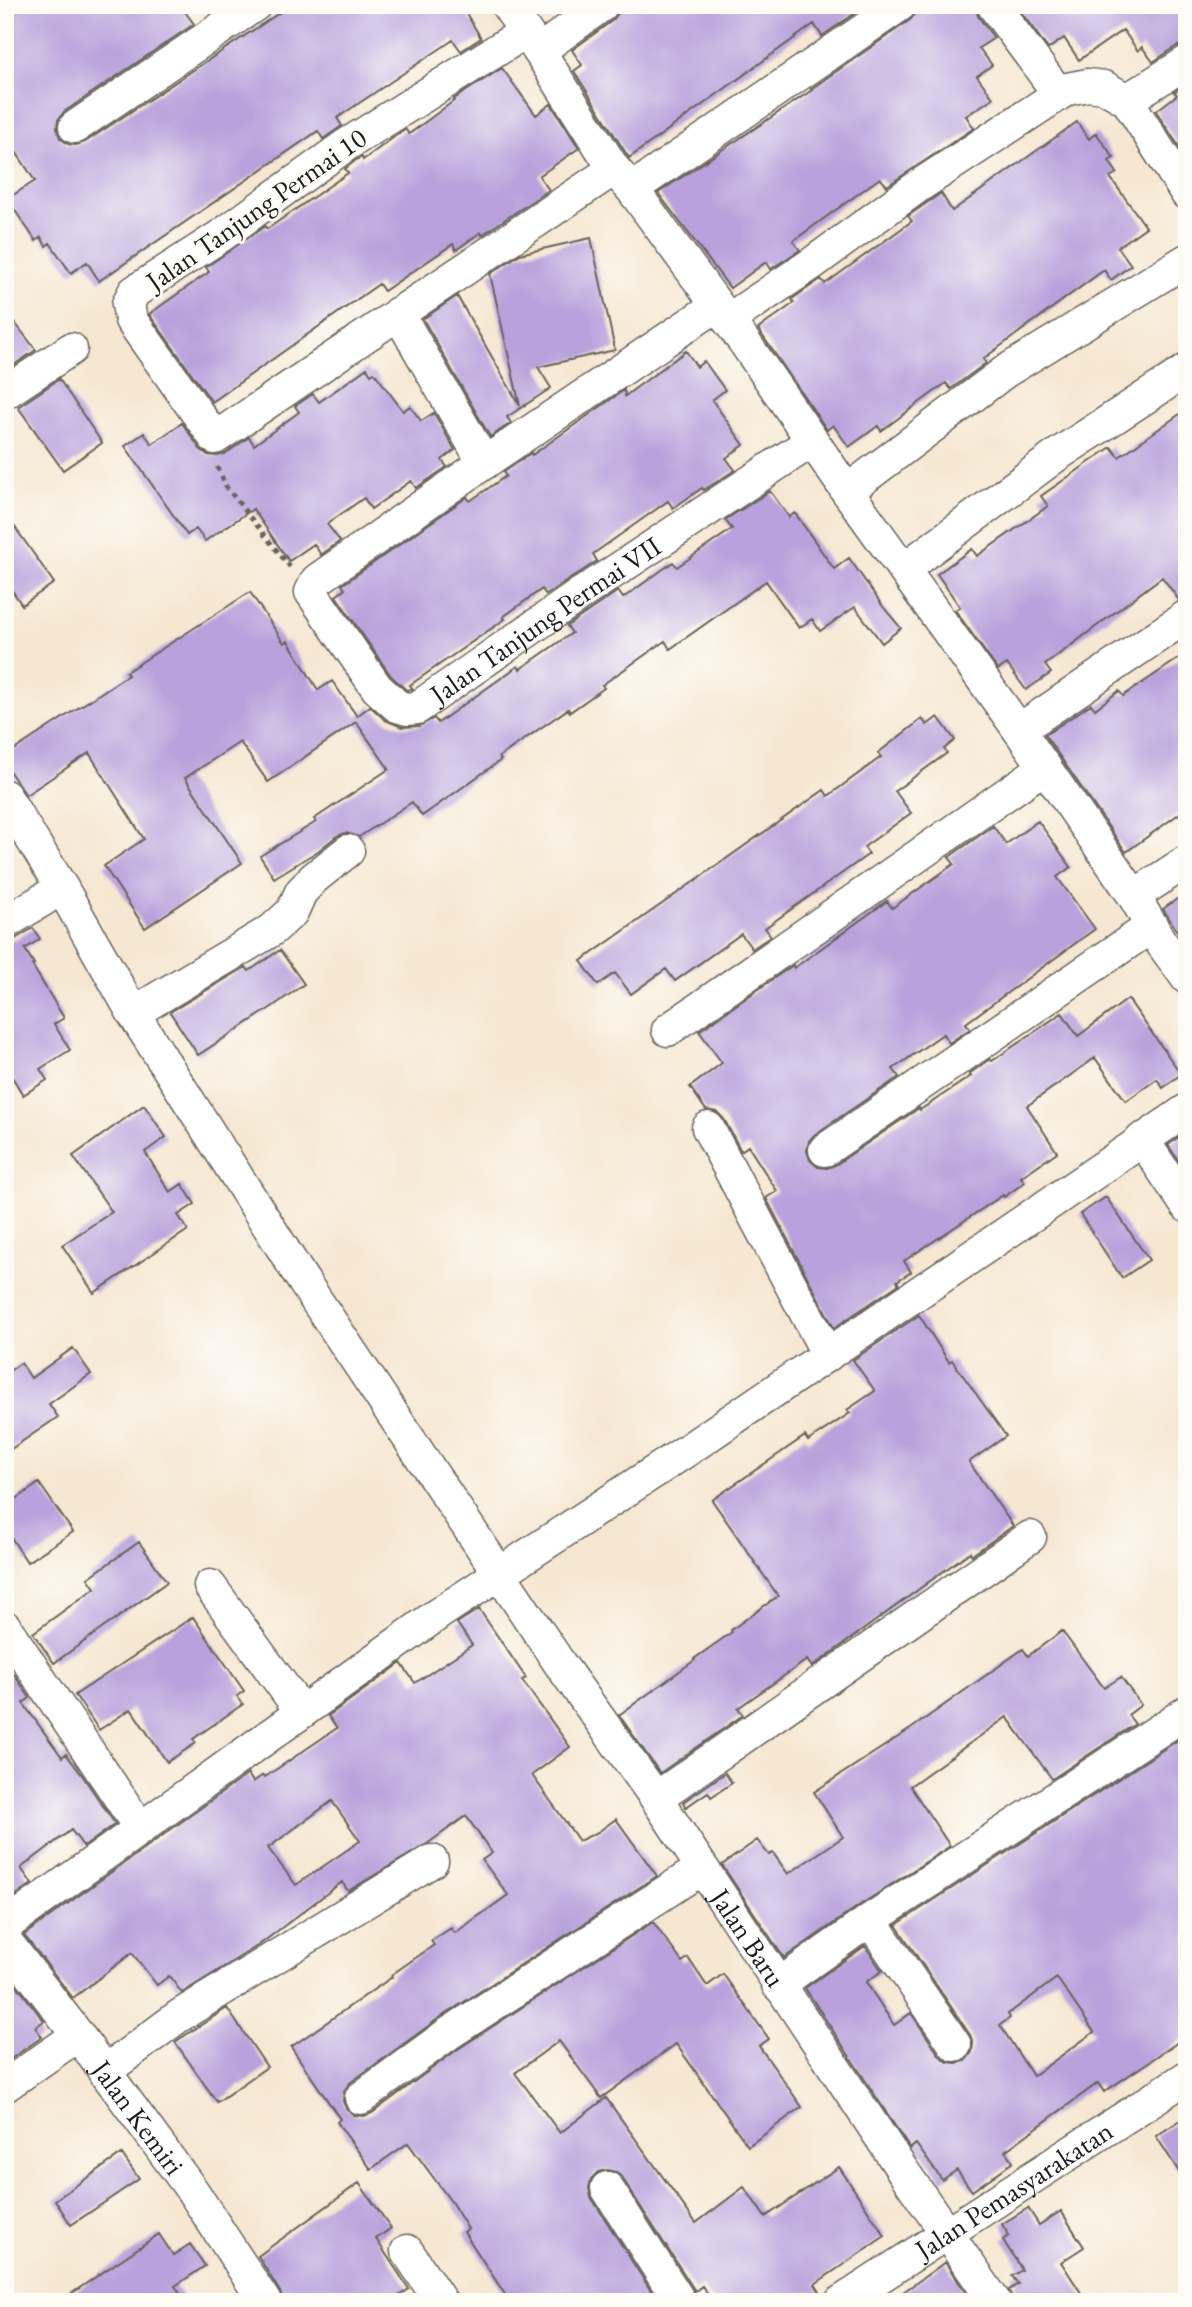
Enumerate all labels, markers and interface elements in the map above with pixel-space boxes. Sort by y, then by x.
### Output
street label: Jalan Tanjung Permai 10 [137,119,373,300]
street label: Jalan Tanjung Permai VII [421,528,668,713]
street label: Jalan Baru [702,1880,794,1994]
street label: Jalan Kemiri [83,2051,193,2182]
street label: Jalan Pemasyarakatan [906,2112,1119,2268]

